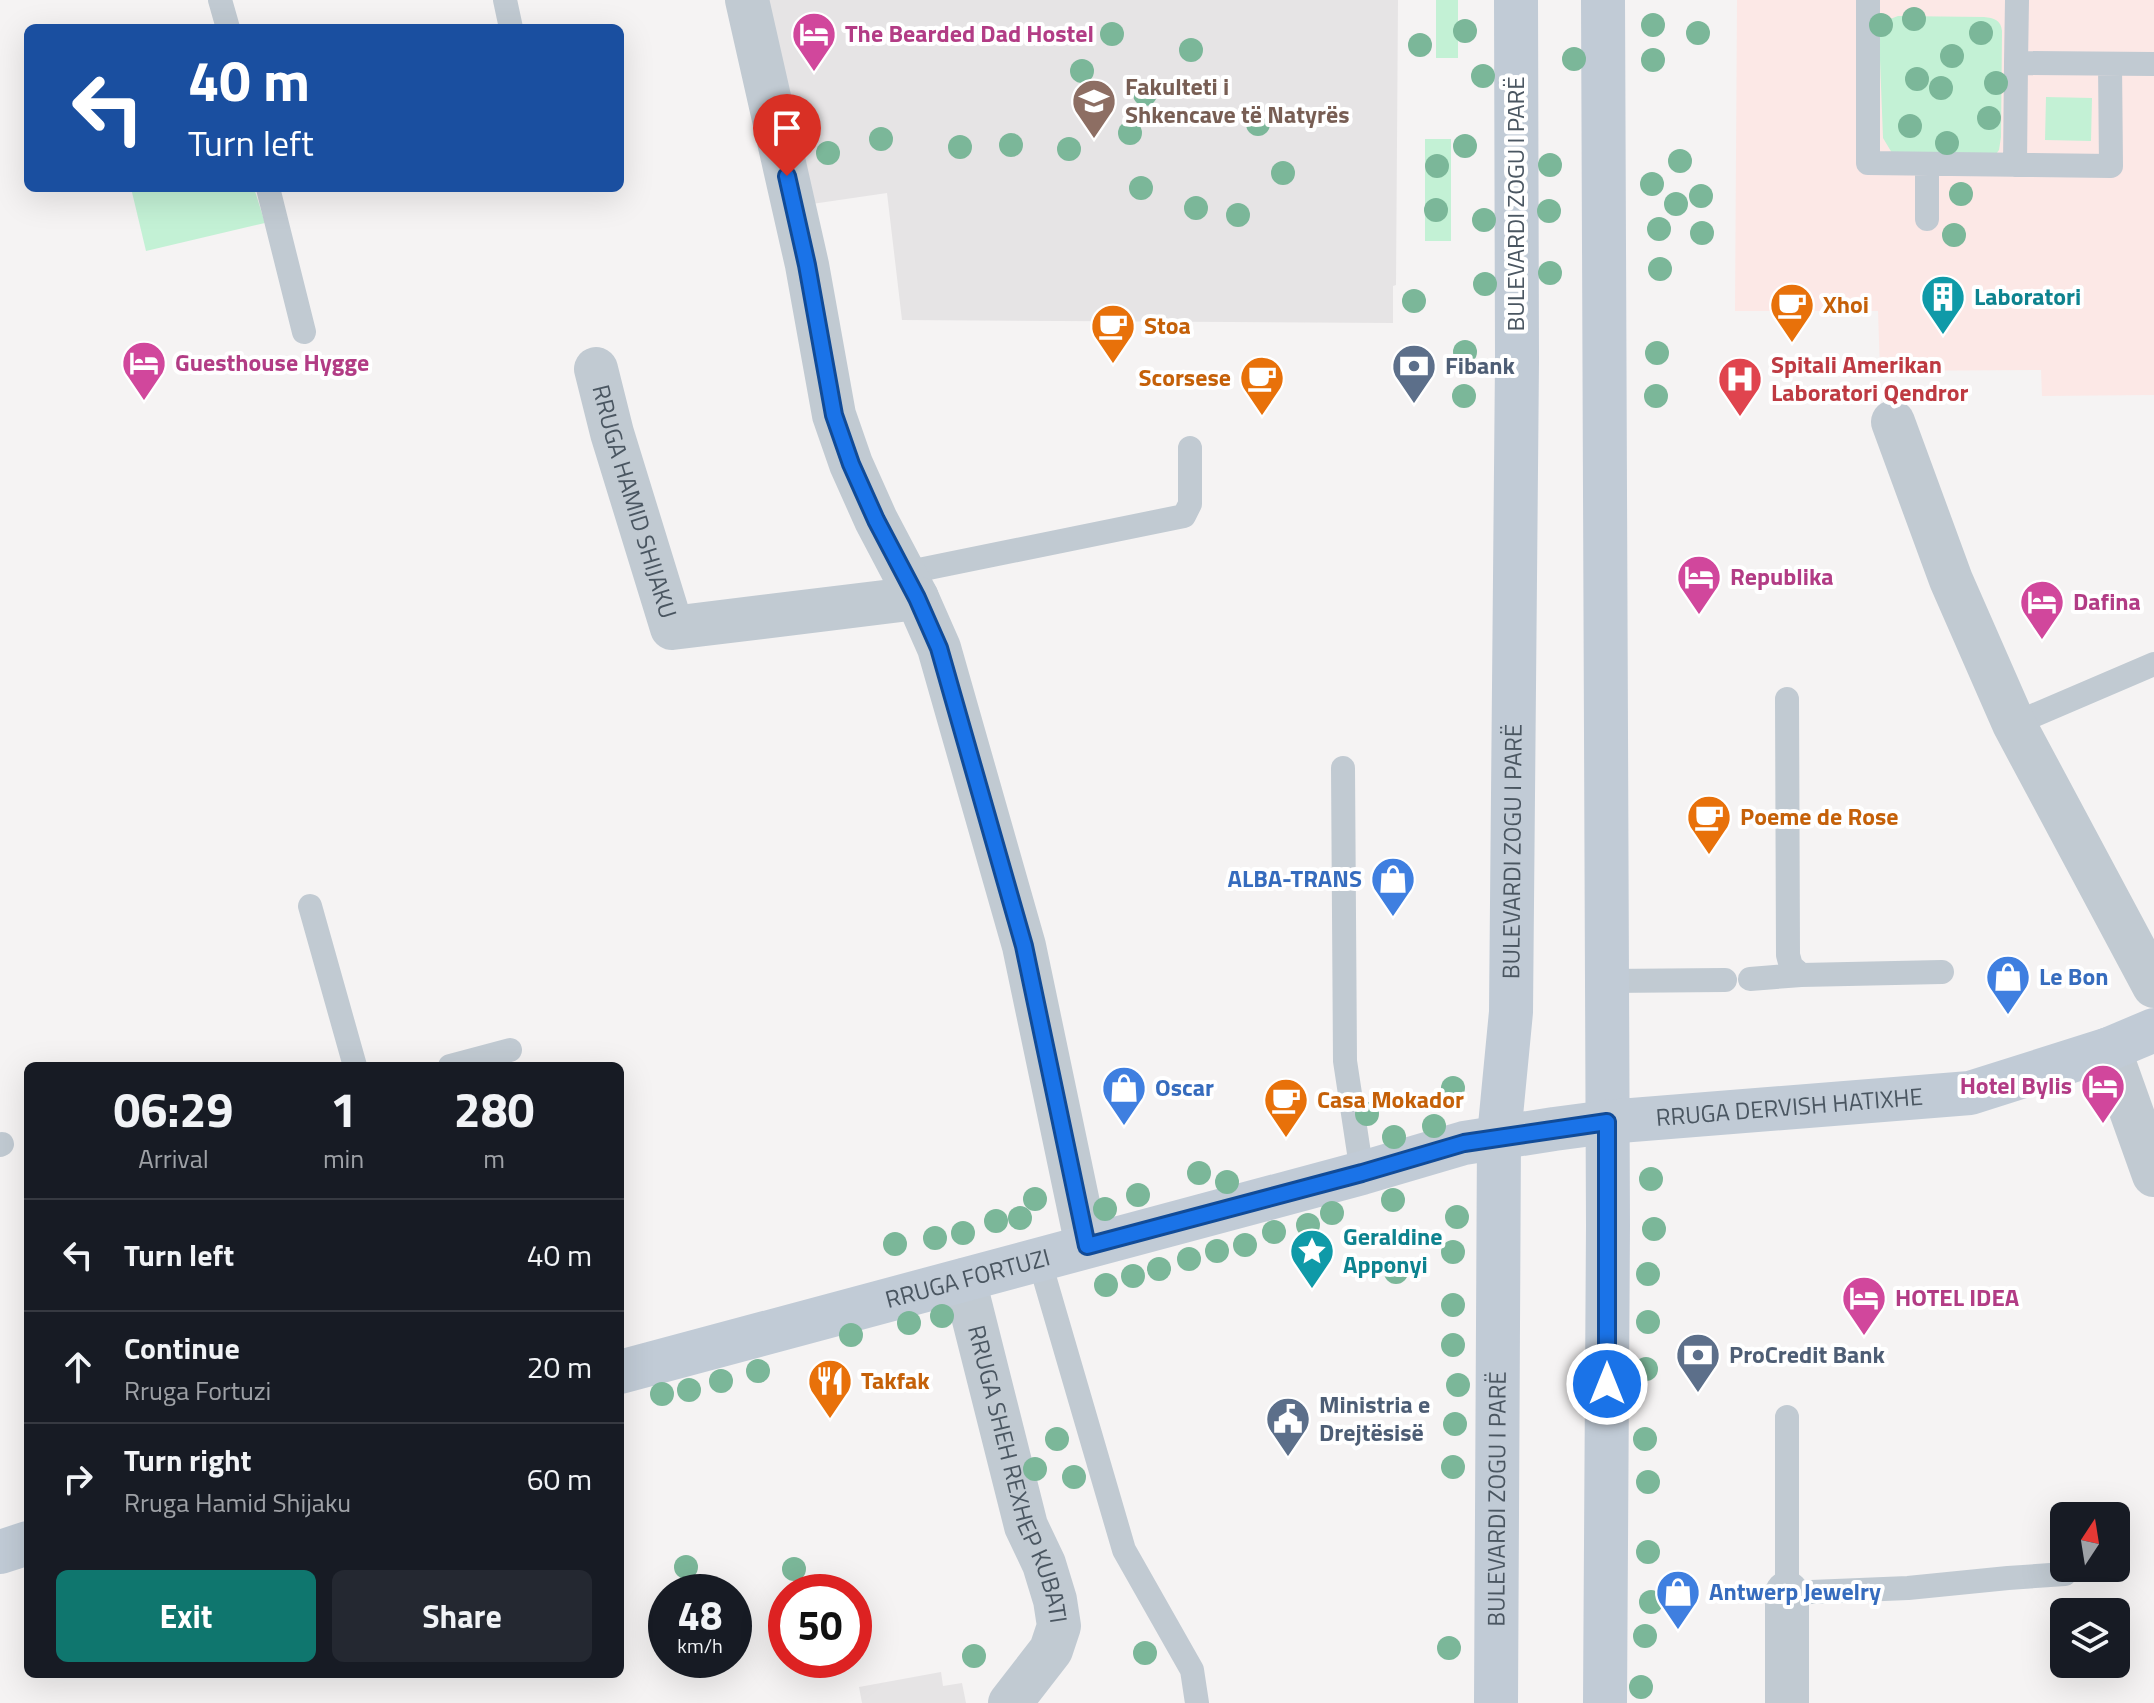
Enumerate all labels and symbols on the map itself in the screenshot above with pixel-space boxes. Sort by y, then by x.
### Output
hotel icon: The Bearded Dad Hostel [790,10,838,73]
place label: The Bearded Dad Hostel [845,15,1094,51]
place label: Fakulteti i Shkencave të Natyrës [1125,68,1350,132]
street label: BULEVARDI ZOGU I PARË [1497,76,1533,332]
school or university icon: Fakulteti i Shkencave të Natyrës [1070,77,1118,140]
pin [753,94,821,176]
building icon: Laboratori [1919,273,1967,336]
place label: Laboratori [1974,278,2081,314]
cafe icon: Xhoi [1768,281,1816,344]
place label: Xhoi [1823,286,1869,322]
cafe icon: Stoa [1089,302,1137,365]
place label: Stoa [1144,307,1191,343]
hotel icon: Guesthouse Hygge [120,339,168,402]
bank icon: Fibank [1390,342,1438,405]
place label: Guesthouse Hygge [175,344,369,380]
place label: Spitali Amerikan Laboratori Qendror [1771,346,1969,410]
place label: Fibank [1445,347,1516,383]
cafe icon: Scorsese [1238,354,1286,417]
hospital icon: Spitali Amerikan Laboratori Qendror [1716,355,1764,418]
place label: Scorsese [1139,359,1231,395]
street label: RRUGA HAMID SHIJAKU [584,381,687,623]
hotel icon: Republika [1675,553,1723,616]
place label: Republika [1730,558,1834,594]
hotel icon: Dafina [2018,578,2066,641]
place label: Dafina [2073,583,2141,619]
street label: BULEVARDI ZOGU I PARË [1492,724,1531,979]
cafe icon: Poeme de Rose [1685,793,1733,856]
place label: Poeme de Rose [1740,798,1899,834]
shop icon: ALBA-TRANS [1369,855,1417,918]
place label: ALBA-TRANS [1227,860,1362,896]
shop icon: Le Bon [1984,953,2032,1016]
place label: Le Bon [2039,958,2109,994]
hotel icon: Hotel Bylis [2079,1062,2127,1125]
shop icon: Oscar [1100,1064,1148,1127]
place label: Hotel Bylis [1960,1067,2072,1103]
place label: Oscar [1155,1069,1214,1105]
cafe icon: Casa Mokador [1262,1076,1310,1139]
street label: RRUGA DERVISH HATIXHE [1654,1078,1924,1135]
place label: Casa Mokador [1317,1081,1464,1117]
place label: Geraldine Apponyi [1343,1218,1442,1282]
place icon: Geraldine Apponyi [1288,1227,1336,1290]
street label: RRUGA FORTUZI [881,1238,1054,1317]
hotel icon: HOTEL IDEA [1840,1274,1888,1337]
place label: HOTEL IDEA [1895,1279,2020,1315]
street label: RRUGA SHEH REXHEP KUBATI [959,1321,1077,1626]
bank icon: ProCredit Bank [1674,1331,1722,1394]
place label: ProCredit Bank [1729,1336,1886,1372]
position arrow [1565,1342,1649,1426]
restaurant icon: Takfak [806,1357,854,1420]
place label: Takfak [861,1362,930,1398]
street label: BULEVARDI ZOGU I PARË [1477,1371,1515,1627]
place label: Ministria e Drejtësisë [1319,1386,1430,1450]
public building icon: Ministria e Drejtësisë [1264,1395,1312,1458]
north arrow [2050,1502,2130,1582]
shop icon: Antwerp Jewelry [1654,1568,1702,1631]
place label: Antwerp Jewelry [1709,1573,1881,1609]
speed limit sign: 50 [768,1574,872,1678]

